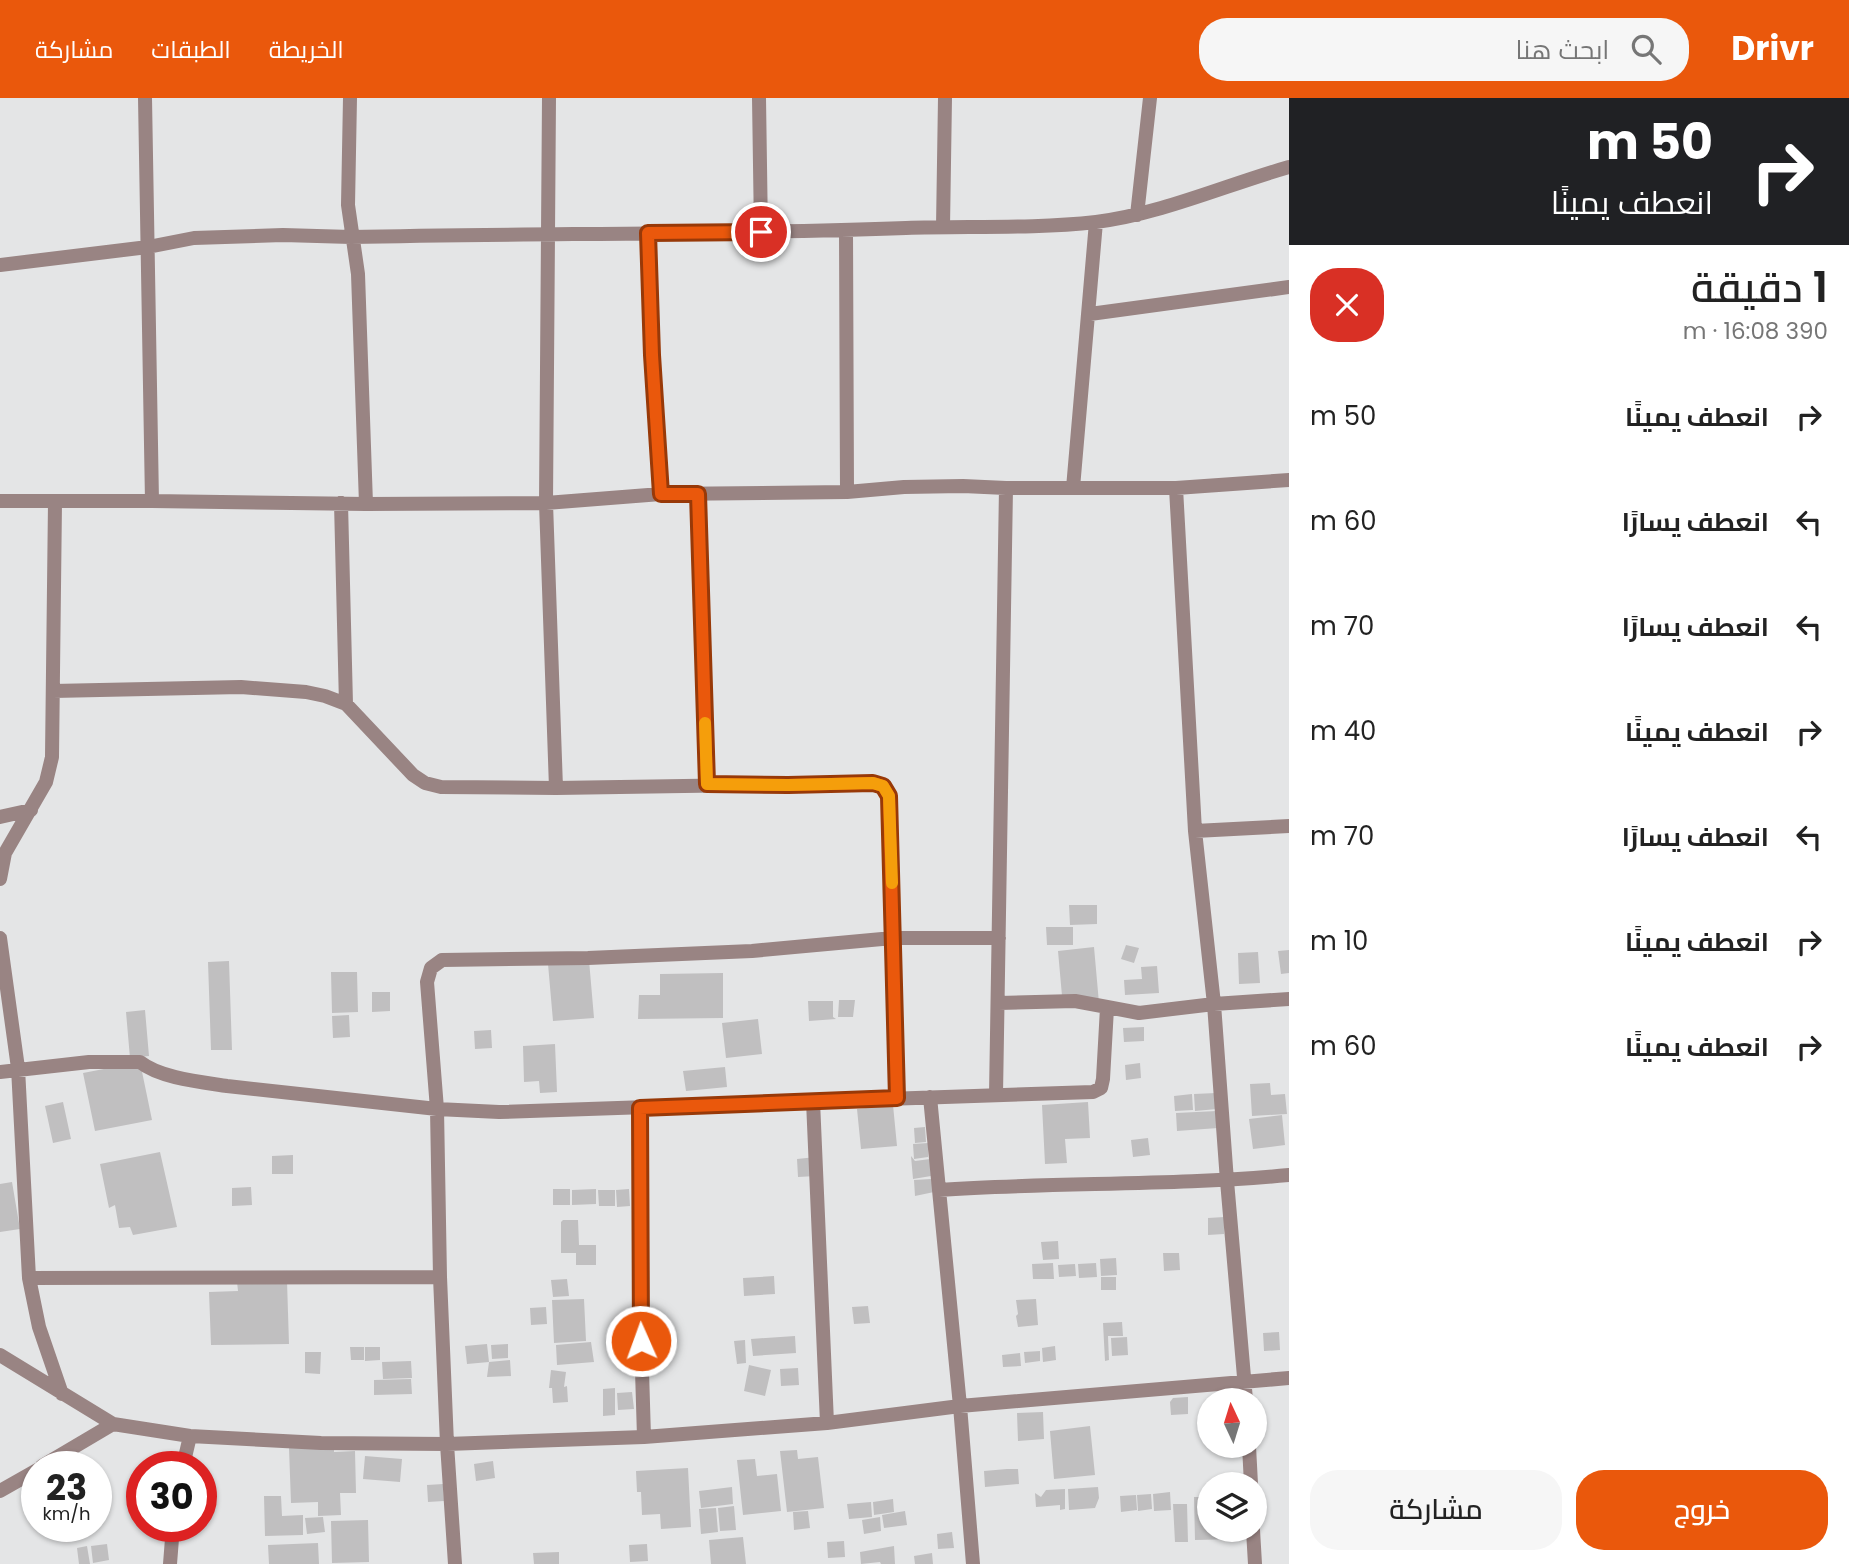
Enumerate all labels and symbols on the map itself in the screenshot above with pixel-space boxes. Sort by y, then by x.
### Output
pin [731,202,791,262]
position arrow [604,1304,678,1378]
north arrow [1197,1388,1267,1458]
speed limit sign: 30 [126,1451,217,1542]

